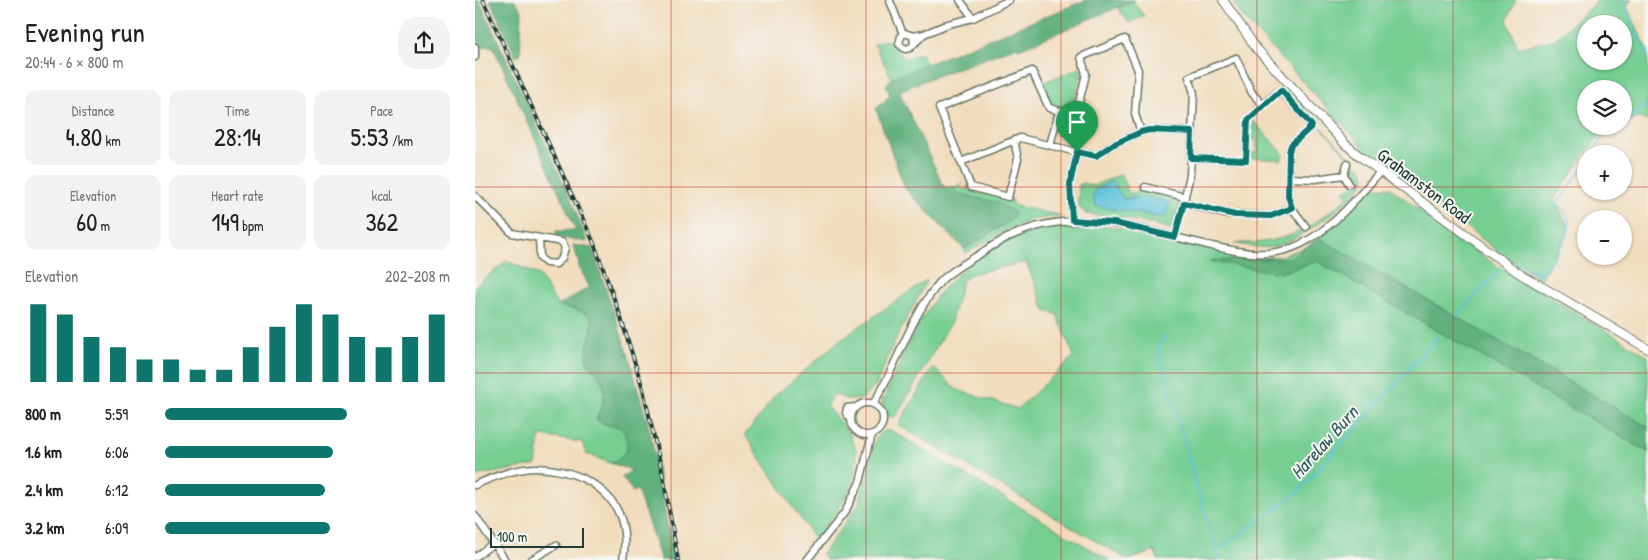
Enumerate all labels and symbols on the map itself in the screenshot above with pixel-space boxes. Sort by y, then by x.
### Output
pin [1056,101,1098,152]
street label: Grahamston Road [1372,142,1476,229]
water label: Harelaw Burn [1284,399,1365,484]
scale bar [490,525,584,548]

